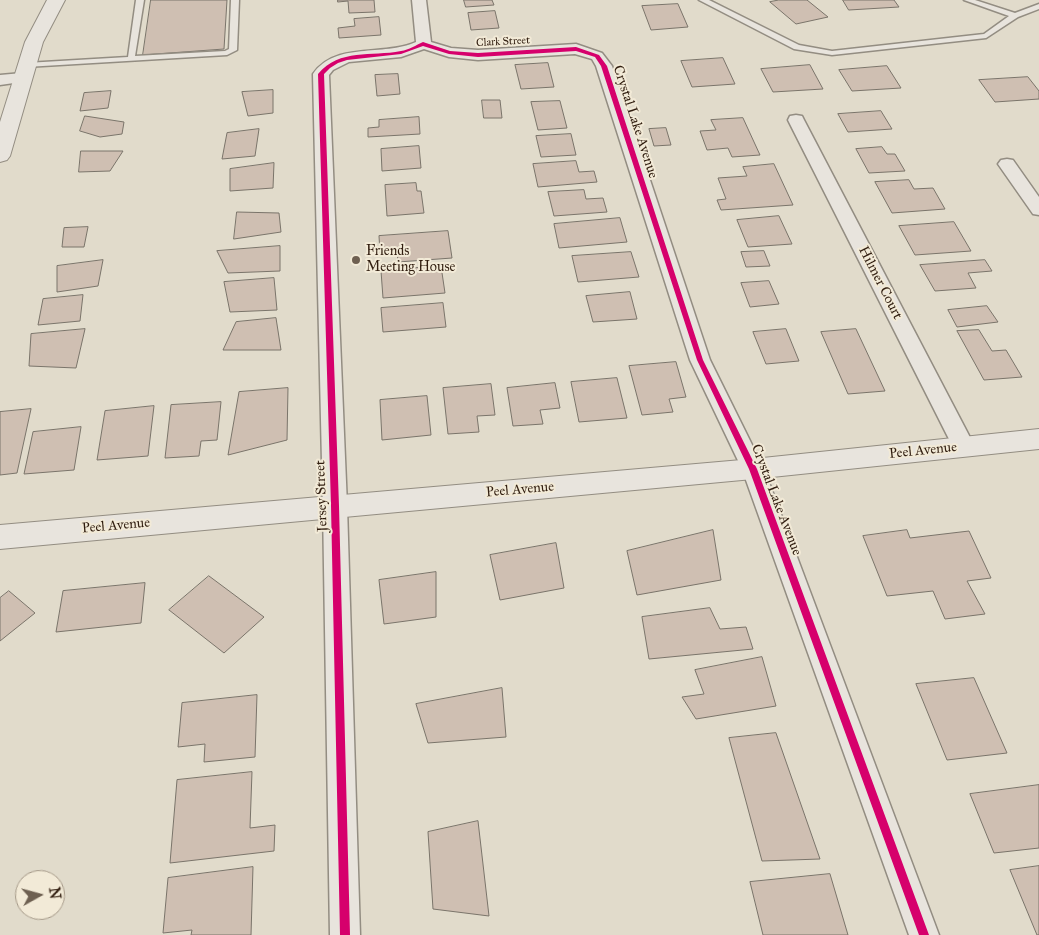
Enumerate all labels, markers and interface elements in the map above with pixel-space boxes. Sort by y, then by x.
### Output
street label: Clark Street [476,34,530,50]
street label: Crystal Lake Avenue [609,63,661,181]
place label: Friends Meeting House [366,244,455,276]
street label: Hilmer Court [854,244,906,322]
marker: Friends Meeting House [350,254,362,266]
street label: Peel Avenue [888,439,958,463]
street label: Crystal Lake Avenue [747,442,805,558]
street label: Jersey Street [312,460,332,532]
street label: Peel Avenue [485,479,555,501]
street label: Peel Avenue [81,515,151,537]
north arrow [15,870,65,920]
text: N [45,886,64,900]

